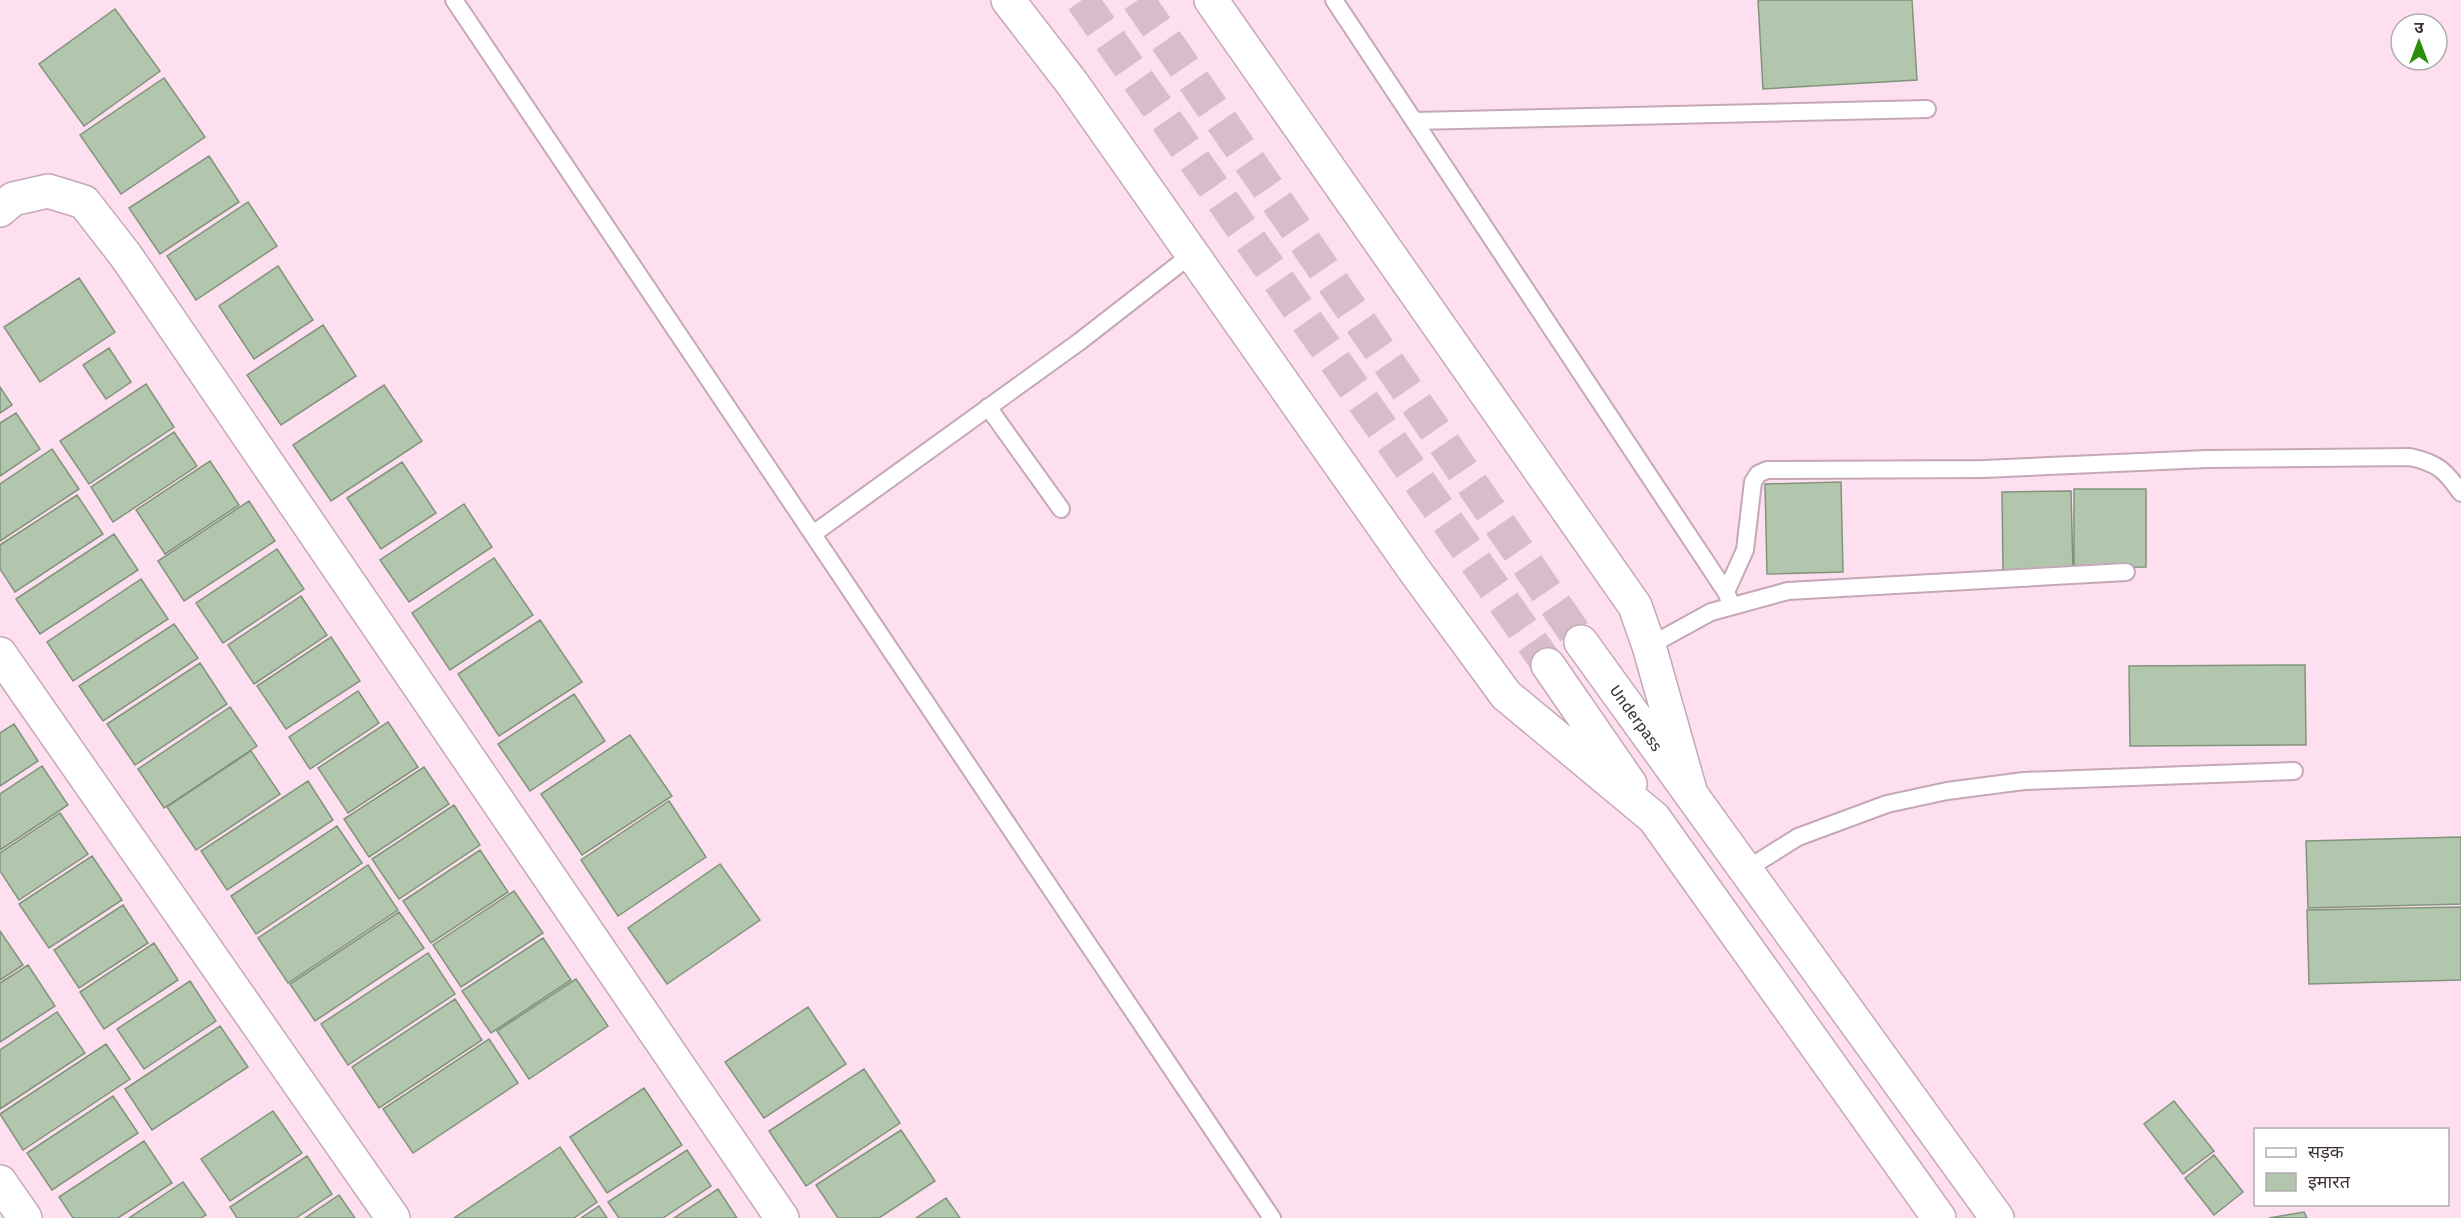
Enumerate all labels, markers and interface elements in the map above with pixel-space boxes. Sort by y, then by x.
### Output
north arrow [2389,12,2449,72]
text: उ [2414,18,2424,37]
street label: Underpass [1606,681,1666,755]
legend [2254,1128,2449,1206]
text: सड़क [2308,1141,2345,1163]
text: इमारत [2308,1171,2351,1193]

